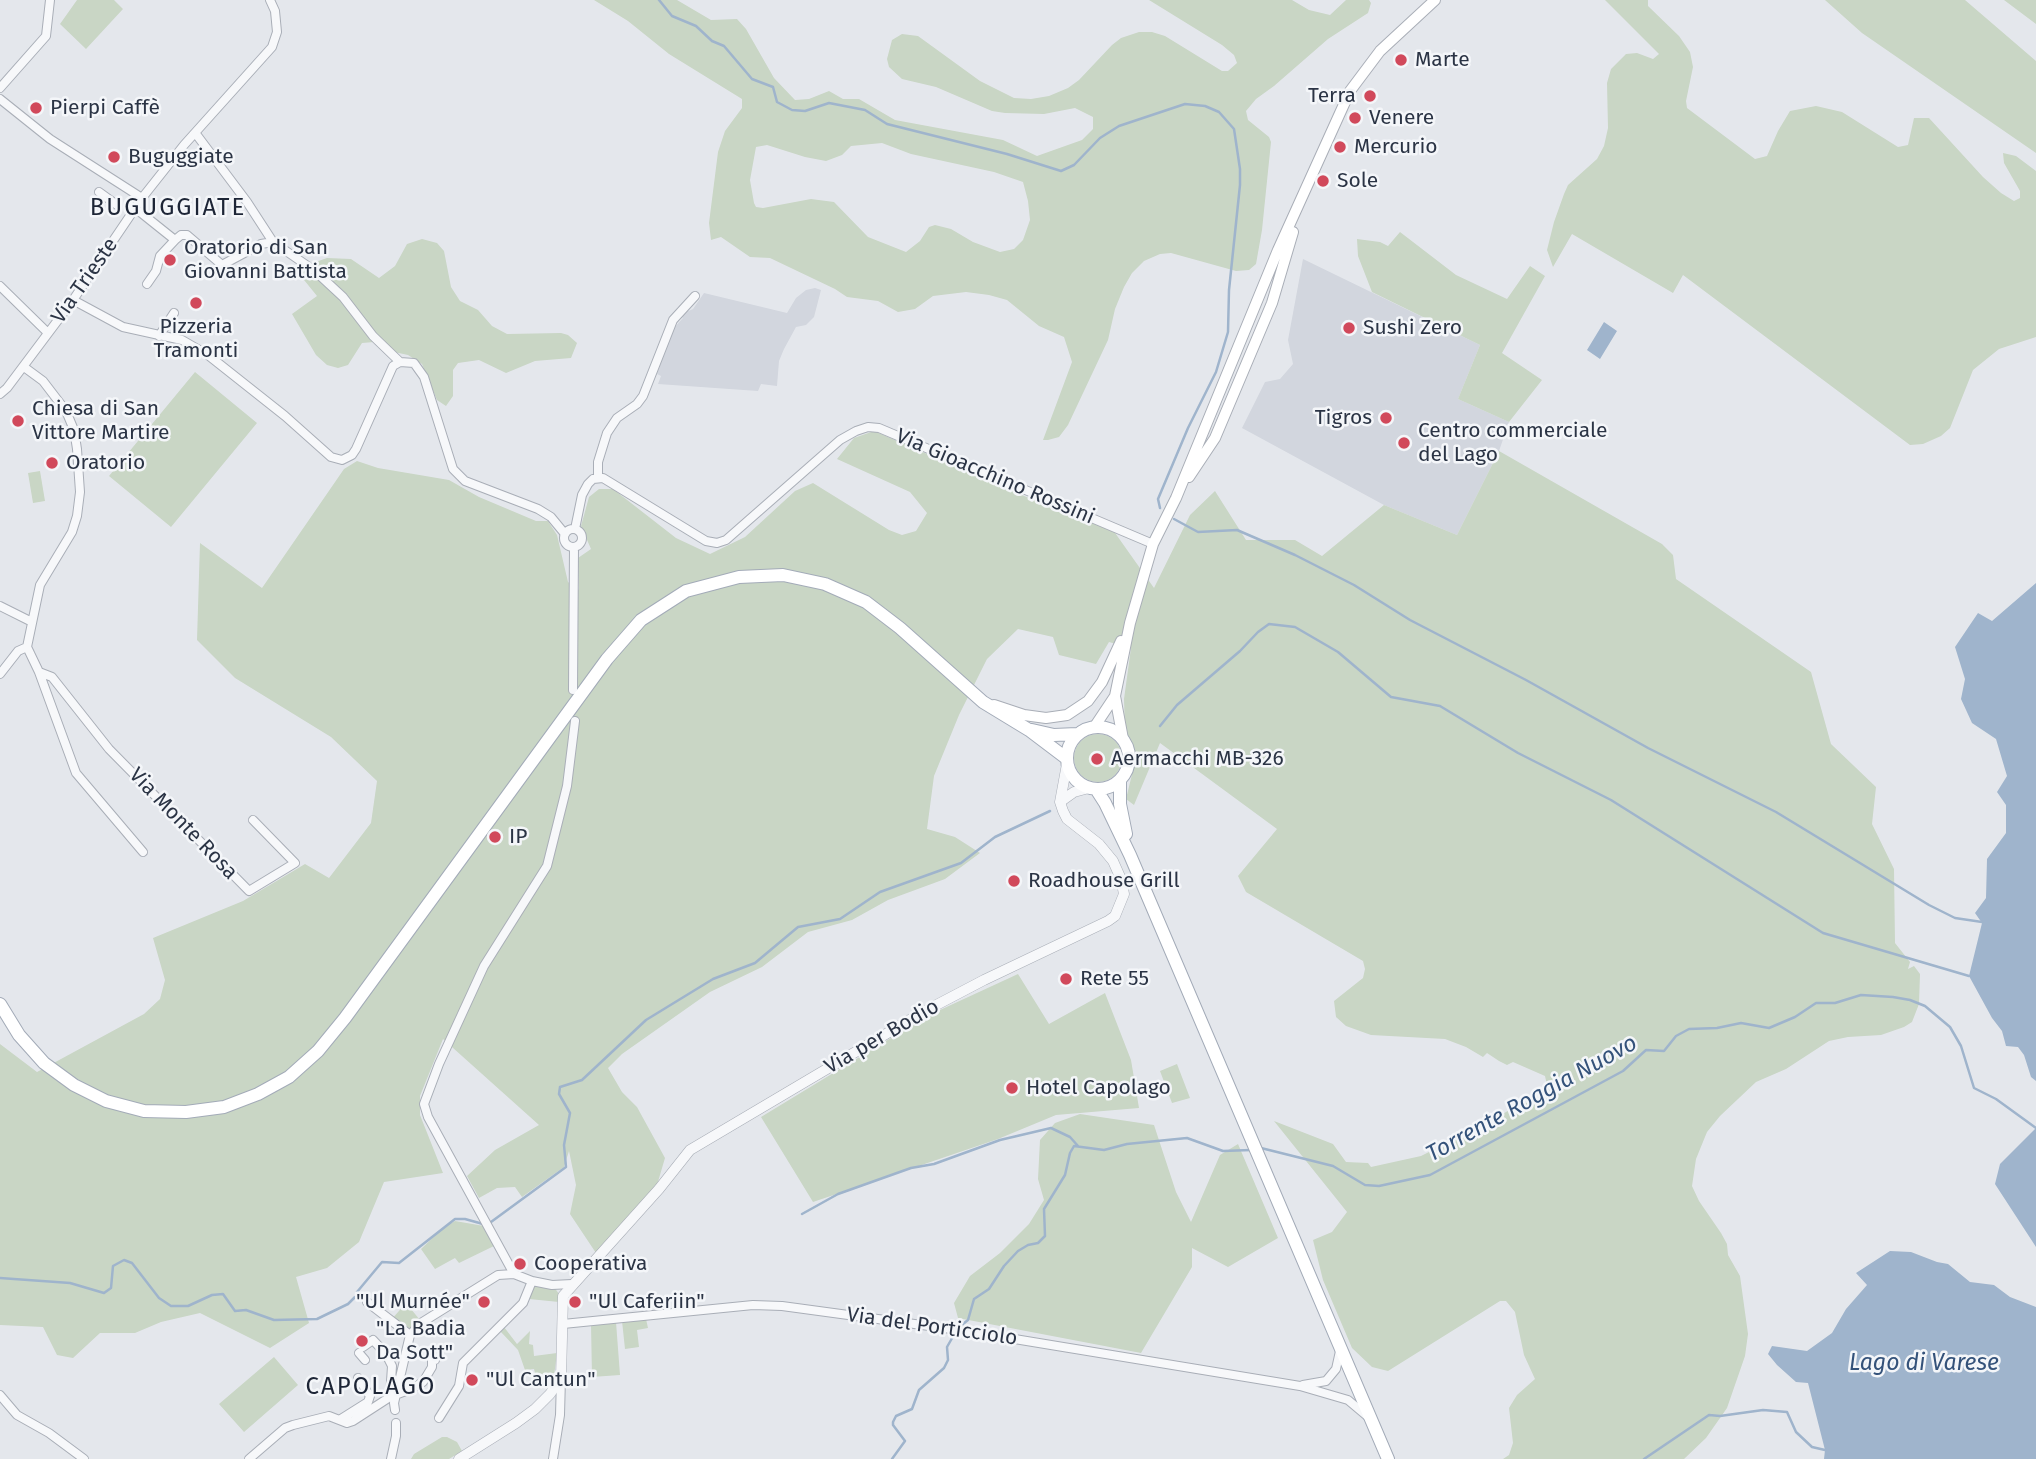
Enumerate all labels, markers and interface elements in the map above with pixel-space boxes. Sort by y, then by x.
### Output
place label: Marte [1415,47,1470,73]
marker: Marte [1393,52,1409,68]
place label: Terra [1308,83,1356,109]
marker: Terra [1362,88,1378,104]
place label: Pierpi Caffè [50,95,160,121]
marker: Pierpi Caffè [28,100,44,116]
place label: Venere [1369,105,1434,131]
marker: Venere [1347,110,1363,126]
place label: Mercurio [1354,134,1438,160]
marker: Mercurio [1332,139,1348,155]
place label: Buguggiate [128,144,234,170]
marker: Buguggiate [106,149,122,165]
place label: Sole [1337,168,1378,194]
marker: Sole [1315,173,1331,189]
district label: BUGUGGIATE [91,194,245,222]
street label: Via Trieste [46,233,124,329]
place label: Oratorio di San Giovanni Battista [184,235,347,285]
marker: Oratorio di San Giovanni Battista [162,252,178,268]
marker: Pizzeria Tramonti [188,295,204,311]
place label: Pizzeria Tramonti [153,314,239,364]
place label: Sushi Zero [1363,315,1462,341]
marker: Sushi Zero [1341,320,1357,336]
place label: Chiesa di San Vittore Martire [32,396,169,446]
place label: Tigros [1315,405,1372,431]
marker: Tigros [1378,410,1394,426]
marker: Chiesa di San Vittore Martire [10,413,26,429]
place label: Centro commerciale del Lago [1418,418,1607,468]
street label: Via Gioacchino Rossini [892,424,1098,530]
marker: Centro commerciale del Lago [1396,435,1412,451]
place label: Oratorio [66,450,145,476]
marker: Oratorio [44,455,60,471]
place label: Aermacchi MB-326 [1111,746,1284,772]
marker: Aermacchi MB-326 [1089,751,1105,767]
street label: Via Monte Rosa [123,763,243,885]
place label: IP [509,824,527,850]
marker: IP [487,829,503,845]
place label: Roadhouse Grill [1028,868,1180,894]
marker: Roadhouse Grill [1006,873,1022,889]
place label: Rete 55 [1080,966,1149,992]
marker: Rete 55 [1058,971,1074,987]
street label: Via per Bodio [820,994,944,1080]
water label: Torrente Roggia Nuovo [1422,1030,1642,1168]
place label: Hotel Capolago [1026,1075,1171,1101]
marker: Hotel Capolago [1004,1080,1020,1096]
place label: Cooperativa [534,1251,648,1277]
marker: Cooperativa [512,1256,528,1272]
place label: "Ul Murnée" [356,1289,470,1315]
place label: "Ul Caferiin" [589,1289,705,1315]
marker: "Ul Murnée" [476,1294,492,1310]
marker: "Ul Caferiin" [567,1294,583,1310]
street label: Via del Porticciolo [845,1303,1019,1351]
place label: "La Badia Da Sott" [376,1316,466,1366]
marker: "La Badia Da Sott" [354,1333,370,1349]
water label: Lago di Varese [1849,1350,1999,1378]
place label: "Ul Cantun" [486,1367,596,1393]
marker: "Ul Cantun" [464,1372,480,1388]
district label: CAPOLAGO [307,1373,435,1401]

